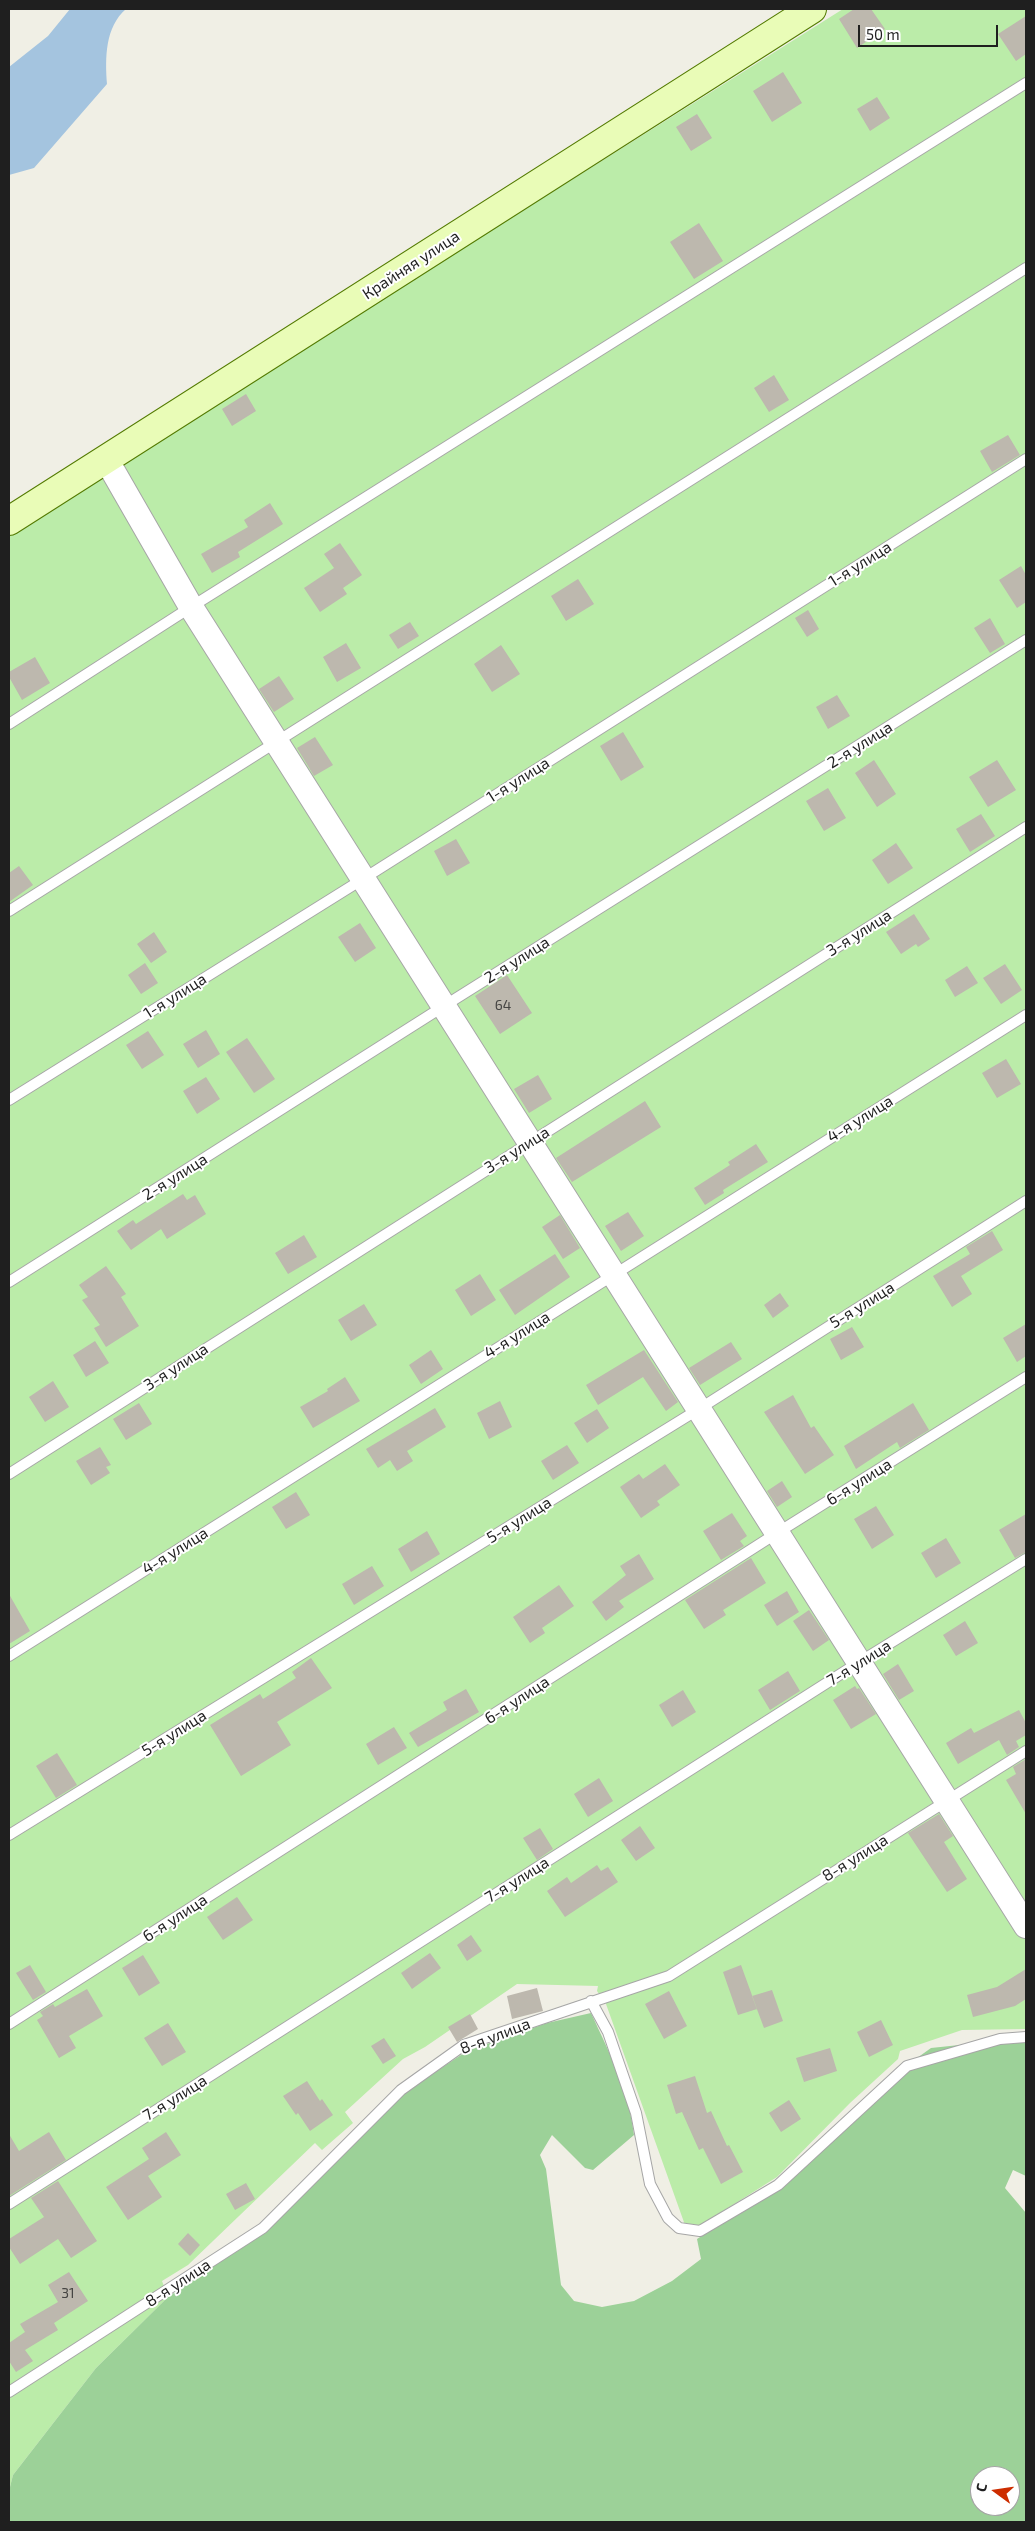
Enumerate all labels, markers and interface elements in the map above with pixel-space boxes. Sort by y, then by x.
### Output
scale bar [860,15,1000,47]
text: 50 m [866,25,900,43]
street label: Крайняя улица [359,226,463,304]
street label: 1-я улица [825,537,895,591]
street label: 2-я улица [824,717,896,773]
street label: 1-я улица [483,753,553,807]
street label: 3-я улица [823,906,895,960]
street label: 2-я улица [481,932,553,988]
street label: 1-я улица [140,969,210,1023]
house number: 64 [495,997,511,1013]
street label: 4-я улица [824,1091,896,1147]
street label: 3-я улица [481,1123,553,1177]
street label: 2-я улица [139,1149,211,1205]
street label: 5-я улица [826,1278,898,1332]
street label: 4-я улица [481,1307,553,1363]
street label: 3-я улица [140,1339,212,1395]
street label: 6-я улица [823,1454,895,1510]
street label: 5-я улица [483,1493,555,1547]
street label: 4-я улица [139,1523,211,1579]
street label: 7-я улица [823,1636,895,1690]
street label: 6-я улица [481,1672,553,1728]
street label: 5-я улица [138,1706,210,1760]
street label: 8-я улица [819,1830,891,1886]
street label: 7-я улица [481,1853,553,1907]
street label: 6-я улица [139,1890,211,1946]
street label: 8-я улица [457,2014,533,2058]
street label: 7-я улица [139,2071,211,2125]
street label: 8-я улица [142,2255,214,2311]
house number: 31 [61,2285,75,2301]
north arrow [970,2466,1020,2516]
text: С [972,2481,990,2494]

